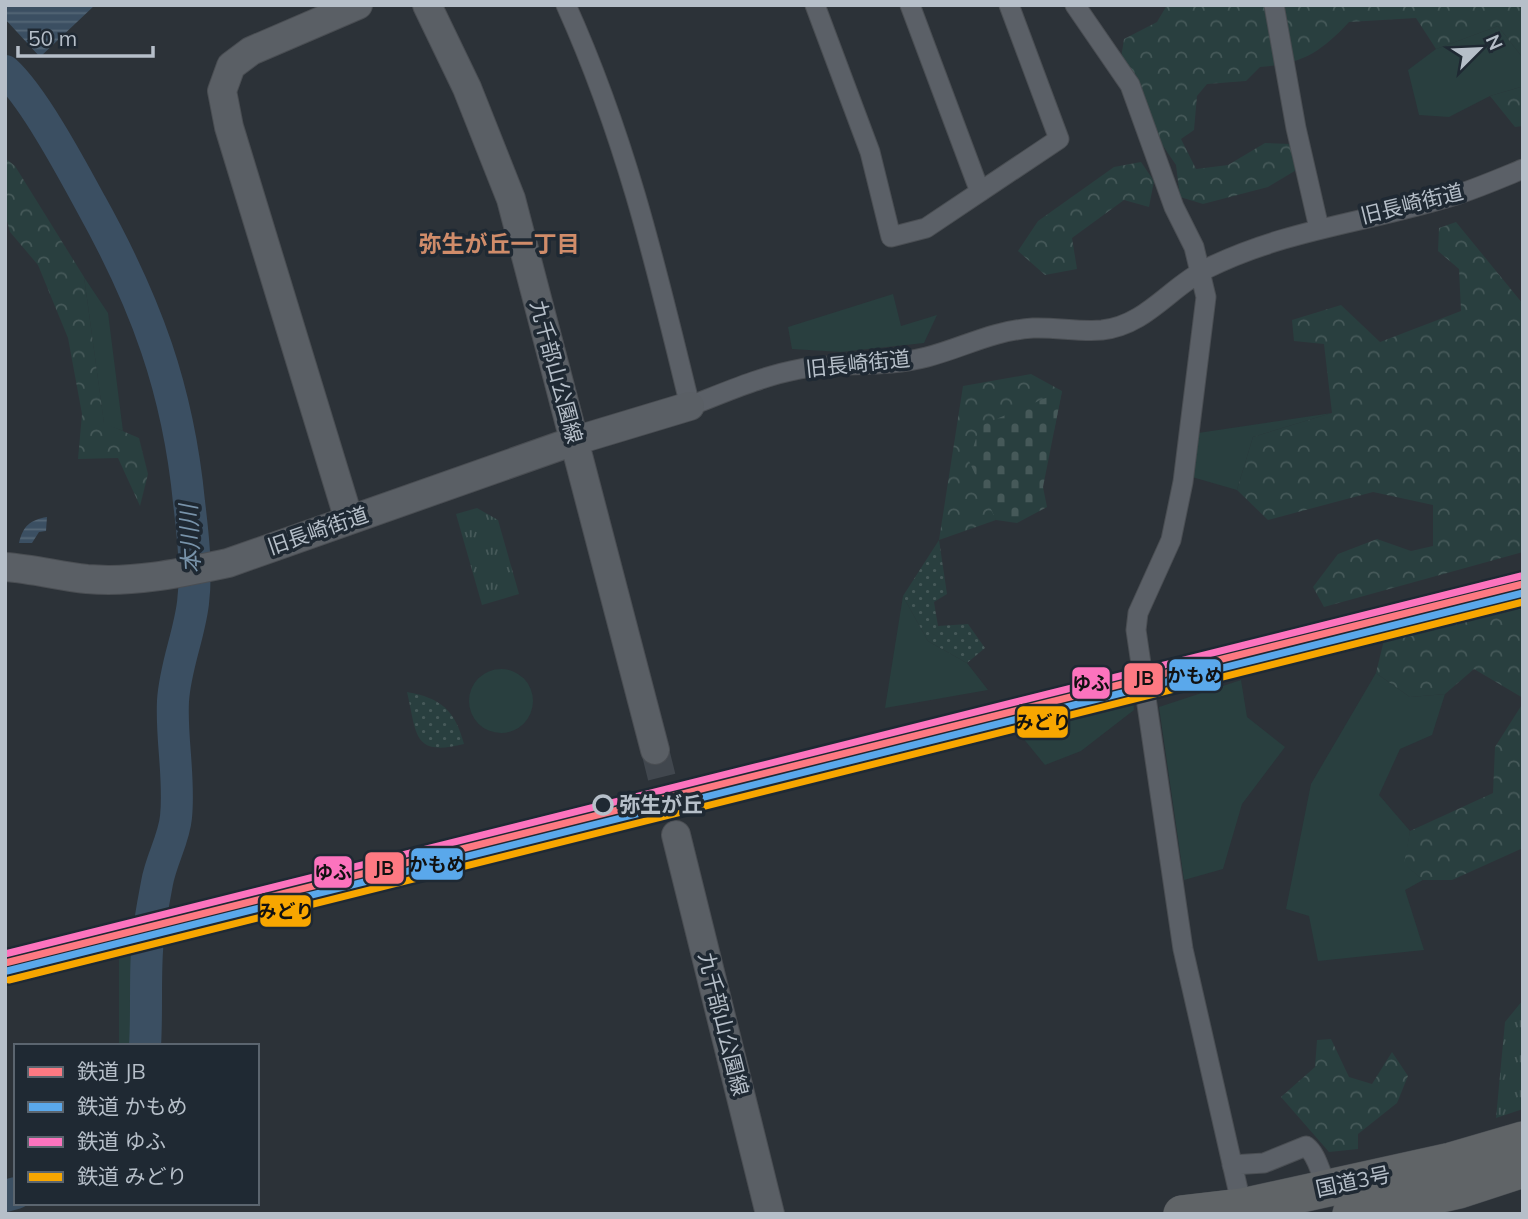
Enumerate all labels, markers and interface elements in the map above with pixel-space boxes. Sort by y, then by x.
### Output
scale bar [18,14,152,58]
north arrow [1444,14,1514,84]
text: 50 m [28,25,77,51]
text: N [1481,31,1508,54]
street label: 旧長崎街道 [1358,178,1466,228]
district label: 弥生が丘一丁目 [419,229,580,258]
street label: 九千部山公園線 [525,297,589,446]
street label: 旧長崎街道 [804,345,911,381]
water label: 本川川 [173,501,206,574]
street label: 旧長崎街道 [264,501,372,559]
line badge: かもめ [1168,658,1222,692]
line badge: JB [1123,662,1164,696]
text: かもめ [1166,663,1224,687]
line badge: ゆふ [1071,666,1111,700]
text: JB [1134,666,1154,690]
text: ゆふ [1072,671,1110,695]
line badge: みどり [1016,705,1069,739]
text: みどり [1014,710,1072,734]
place label: 弥生が丘 [619,791,703,817]
marker: 弥生が丘 [593,795,613,815]
line badge: かもめ [410,847,464,881]
line badge: JB [364,851,405,885]
text: かもめ [408,852,466,876]
line badge: ゆふ [313,855,353,889]
text: JB [374,856,394,880]
text: ゆふ [314,860,352,884]
line badge: みどり [259,894,312,928]
text: みどり [257,899,315,923]
street label: 九千部山公園線 [694,949,754,1098]
legend [14,1044,259,1205]
text: 鉄道 JB [77,1058,146,1084]
text: 鉄道 かもめ [77,1093,187,1119]
text: 鉄道 ゆふ [77,1128,166,1154]
street label: 国道3号 [1313,1160,1392,1202]
text: 鉄道 みどり [77,1163,187,1189]

